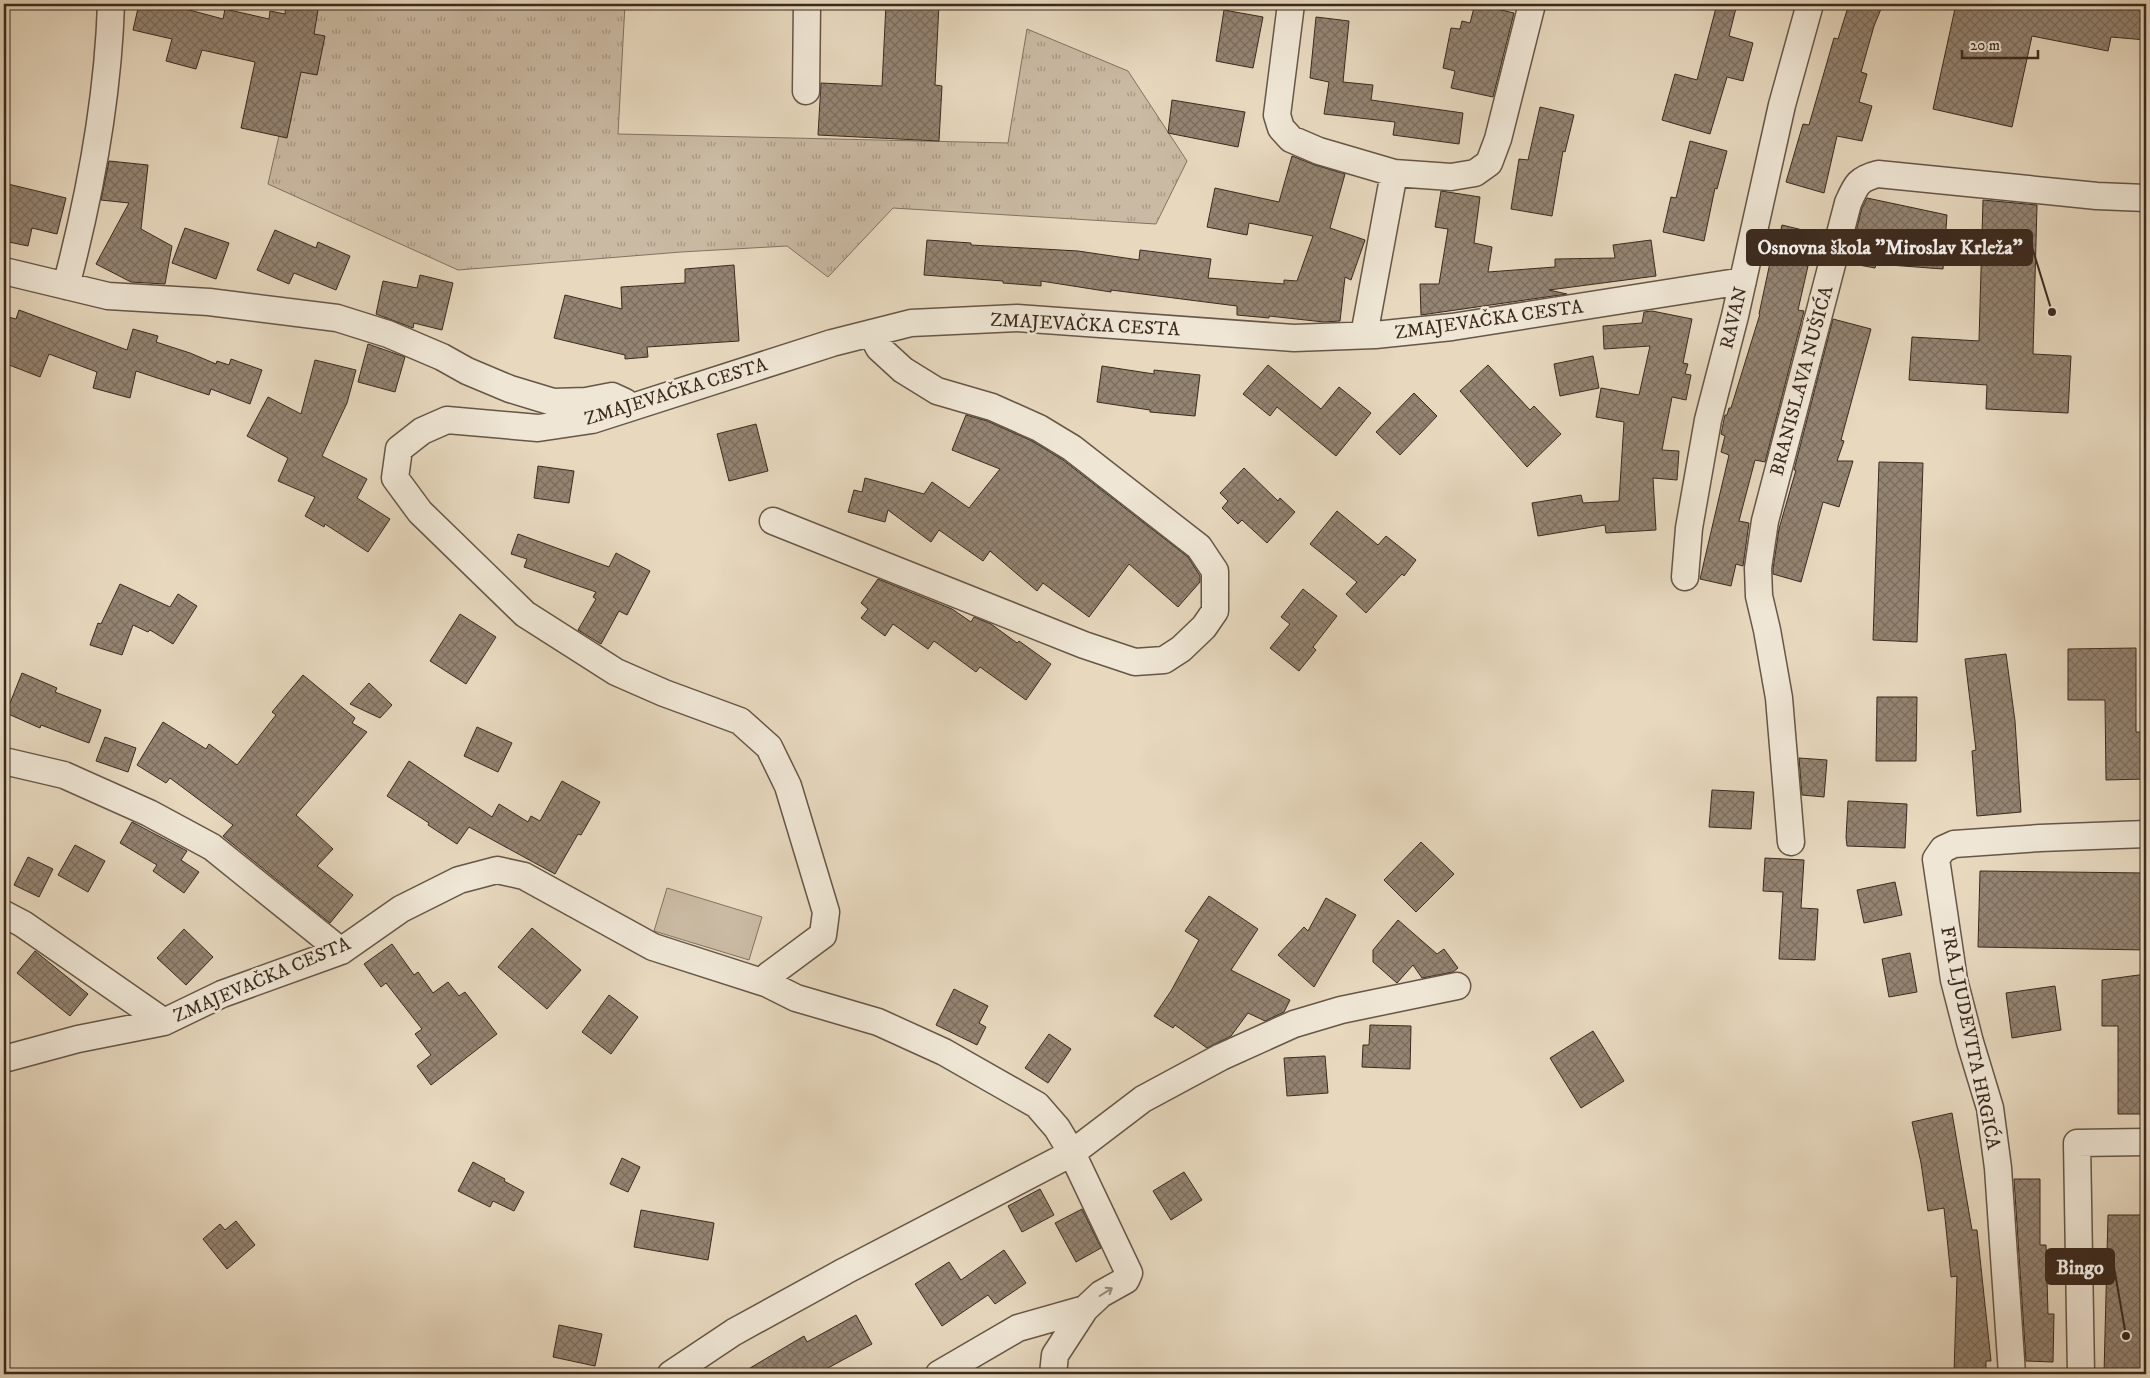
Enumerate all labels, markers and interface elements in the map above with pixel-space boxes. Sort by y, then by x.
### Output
scale bar [1962,28,2039,60]
text: 20 m [1970,36,2000,55]
callout: Osnovna škola "Miroslav Krleža" [1747,230,2032,265]
text: Osnovna škola "Miroslav Krleža" [1757,236,2023,261]
street label: BRANISLAVA NUŠIĆA [1764,282,1839,478]
street label: RAVAN [1715,285,1753,351]
street label: ZMAJEVAČKA CESTA [1393,293,1586,345]
street label: ZMAJEVAČKA CESTA [990,307,1181,342]
street label: ZMAJEVAČKA CESTA [581,351,771,431]
street label: FRA LJUDEVITA HRGIĆA [1935,924,2007,1153]
street label: ZMAJEVAČKA CESTA [169,930,355,1028]
callout: Bingo [2046,1249,2114,1284]
text: Bingo [2056,1256,2104,1281]
one-way arrow [1098,1287,1112,1297]

